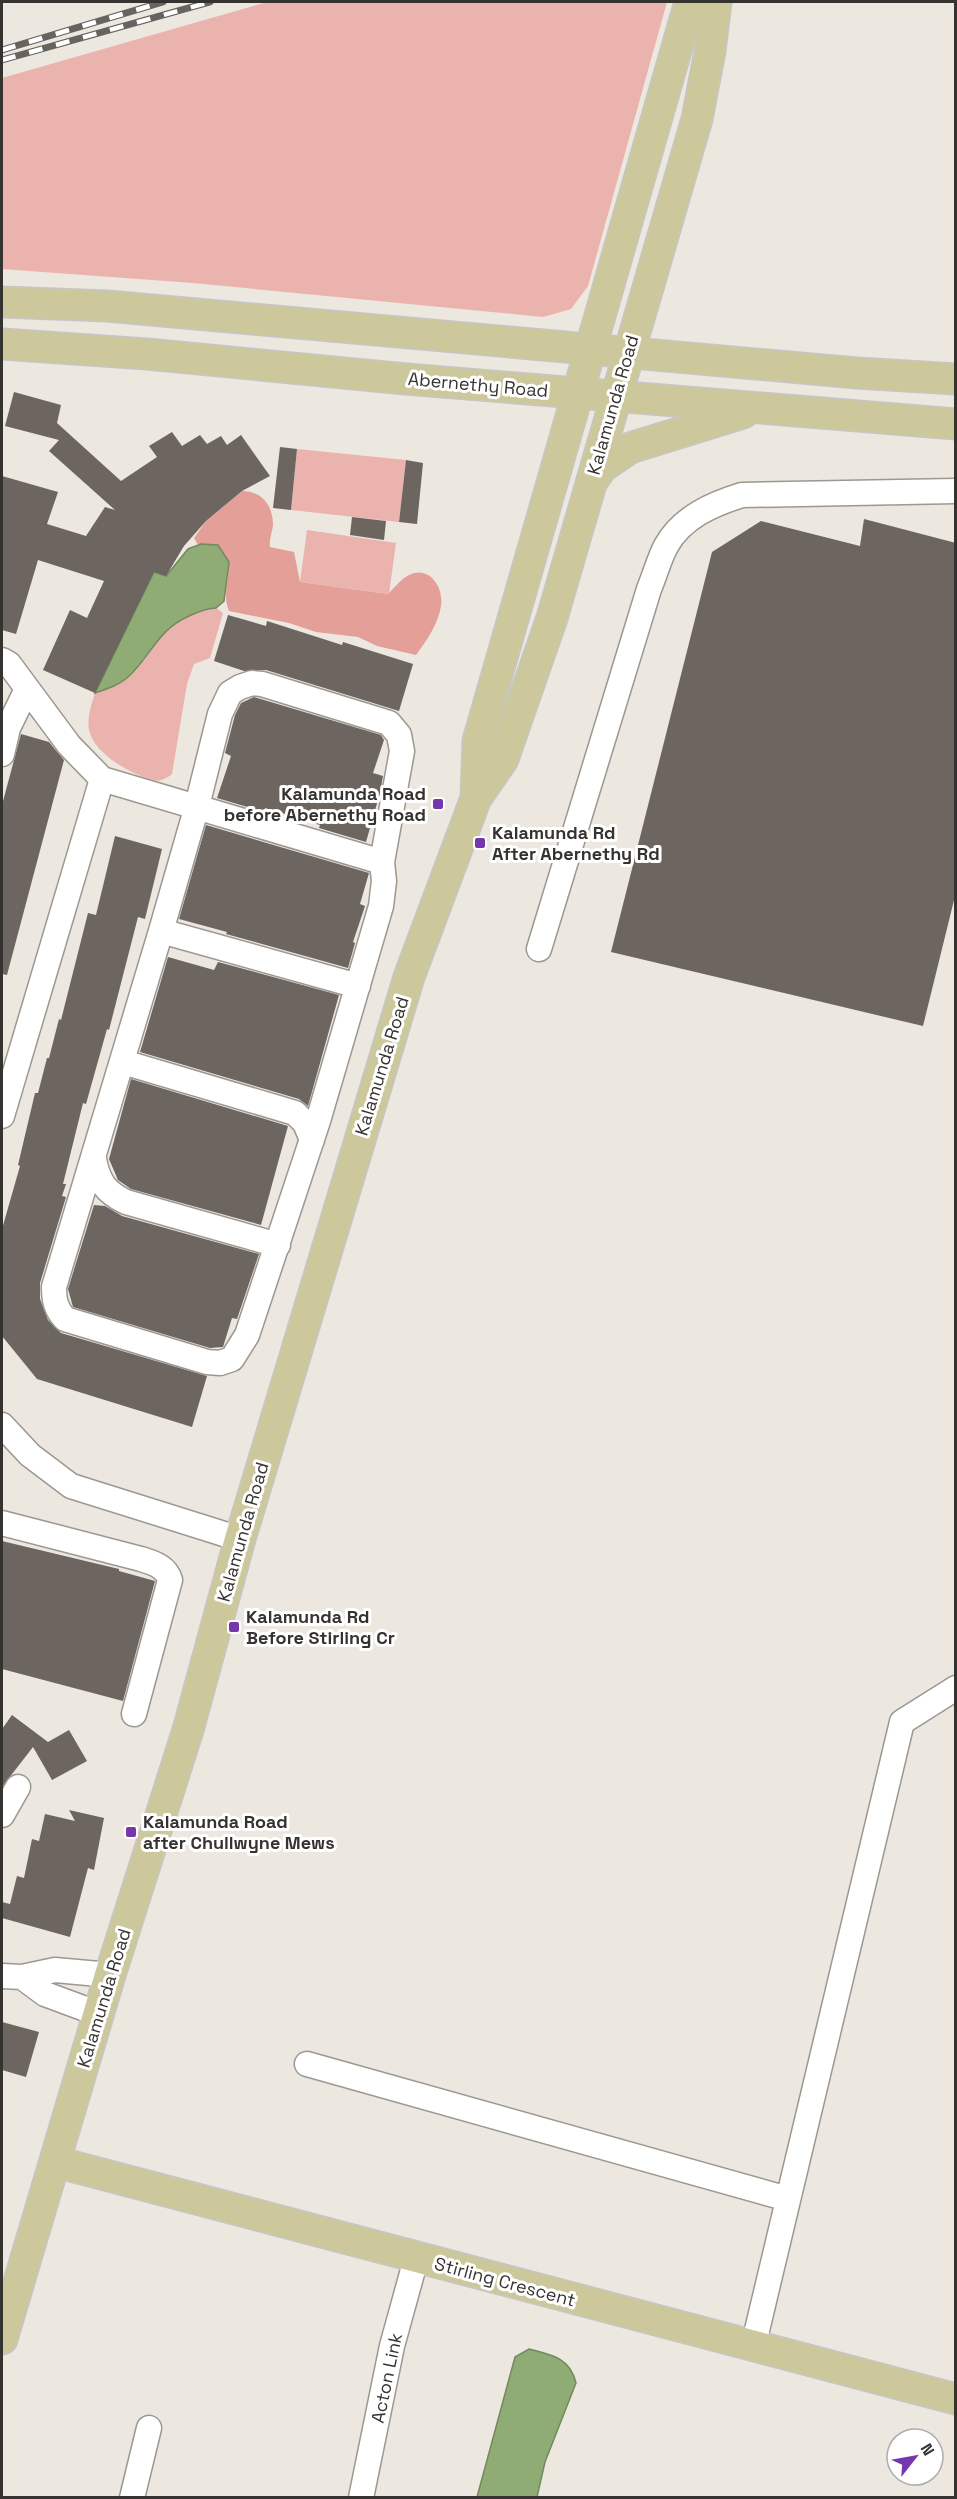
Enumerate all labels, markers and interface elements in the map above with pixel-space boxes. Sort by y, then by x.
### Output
street label: Kalamunda Road [582,332,643,477]
street label: Abernethy Road [407,367,549,402]
place label: Kalamunda Road before Abernethy Road [224,782,426,826]
marker: Kalamunda Road before Abernethy Road [431,797,445,811]
place label: Kalamunda Rd After Abernethy Rd [492,821,660,865]
marker: Kalamunda Rd After Abernethy Rd [473,836,487,850]
street label: Kalamunda Road [349,994,414,1138]
street label: Kalamunda Road [212,1459,273,1604]
place label: Kalamunda Rd Before Stirling Cr [246,1605,395,1649]
marker: Kalamunda Rd Before Stirling Cr [227,1620,241,1634]
place label: Kalamunda Road after Chullwyne Mews [143,1810,335,1854]
marker: Kalamunda Road after Chullwyne Mews [124,1825,138,1839]
street label: Kalamunda Road [71,1926,136,2070]
street label: Stirling Crescent [432,2252,578,2311]
street label: Acton Link [366,2330,407,2425]
north arrow [885,2427,945,2487]
text: N [916,2440,939,2460]

